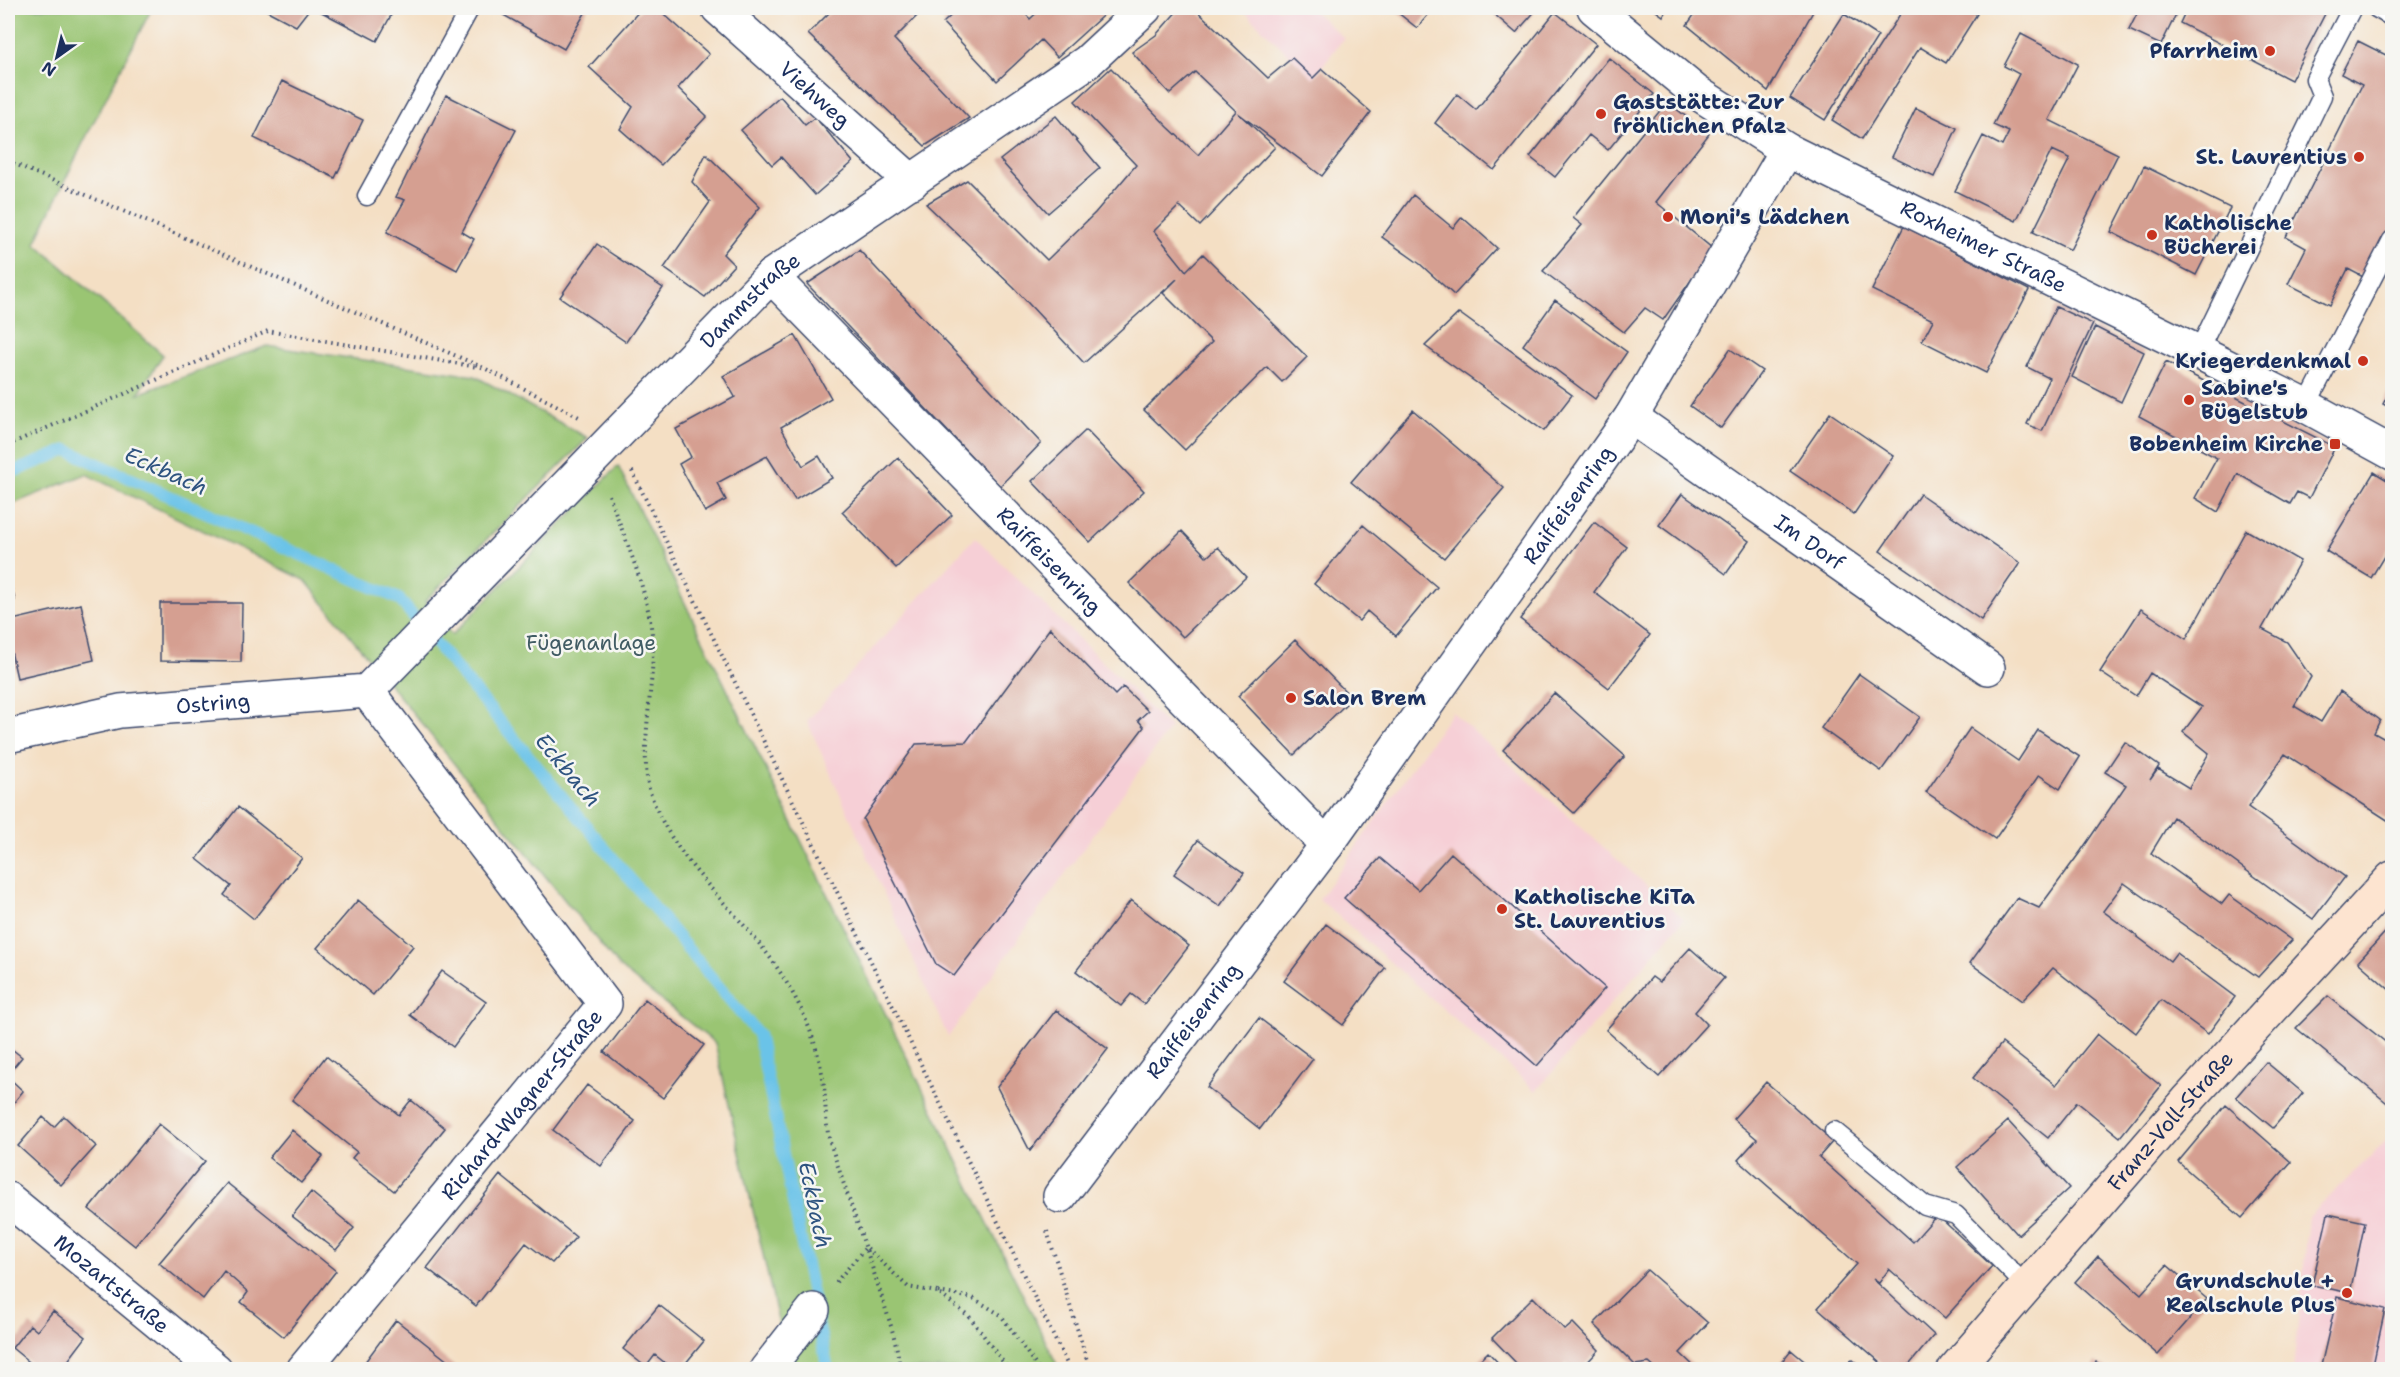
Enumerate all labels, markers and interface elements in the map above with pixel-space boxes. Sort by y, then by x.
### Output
north arrow [27,27,87,87]
place label: Pfarrheim [2149,37,2258,65]
marker: Pfarrheim [2263,44,2277,58]
street label: Viehweg [773,55,856,134]
text: N [38,57,60,81]
place label: Gaststätte: Zur fröhlichen Pfalz [1613,88,1787,140]
marker: Gaststätte: Zur fröhlichen Pfalz [1594,107,1608,121]
place label: St. Laurentius [2196,143,2347,171]
marker: St. Laurentius [2352,150,2366,164]
street label: Roxheimer Straße [1896,194,2071,299]
place label: Moni's Lädchen [1680,203,1849,231]
place label: Katholische Bücherei [2164,209,2292,261]
marker: Moni's Lädchen [1661,210,1675,224]
marker: Katholische Bücherei [2145,228,2159,242]
street label: Dammstraße [694,246,806,355]
place label: Kriegerdenkmal [2175,347,2351,375]
marker: Kriegerdenkmal [2356,354,2370,368]
place label: Sabine's Bügelstub [2201,374,2308,426]
marker: Sabine's Bügelstub [2182,393,2196,407]
place label: Bobenheim Kirche [2129,430,2323,458]
marker: Bobenheim Kirche [2328,437,2342,451]
water label: Eckbach [120,440,212,502]
street label: Raiffeisenring [1517,440,1620,570]
street label: Raiffeisenring [990,501,1108,620]
street label: Im Dorf [1769,508,1850,577]
park label: Fügenanlage [526,629,656,657]
place label: Salon Brem [1303,684,1426,712]
street label: Ostring [175,687,251,720]
marker: Salon Brem [1284,691,1298,705]
water label: Eckbach [529,727,607,813]
place label: Katholische KiTa St. Laurentius [1514,883,1696,935]
marker: Katholische KiTa St. Laurentius [1495,902,1509,916]
street label: Raiffeisenring [1140,957,1247,1085]
street label: Richard-Wagner-Straße [435,1003,609,1206]
street label: Franz-Voll-Straße [2101,1045,2240,1197]
water label: Eckbach [792,1159,838,1251]
street label: Mozartstraße [48,1228,175,1340]
place label: Grundschule + Realschule Plus [2166,1267,2335,1319]
marker: Grundschule + Realschule Plus [2340,1286,2354,1300]

